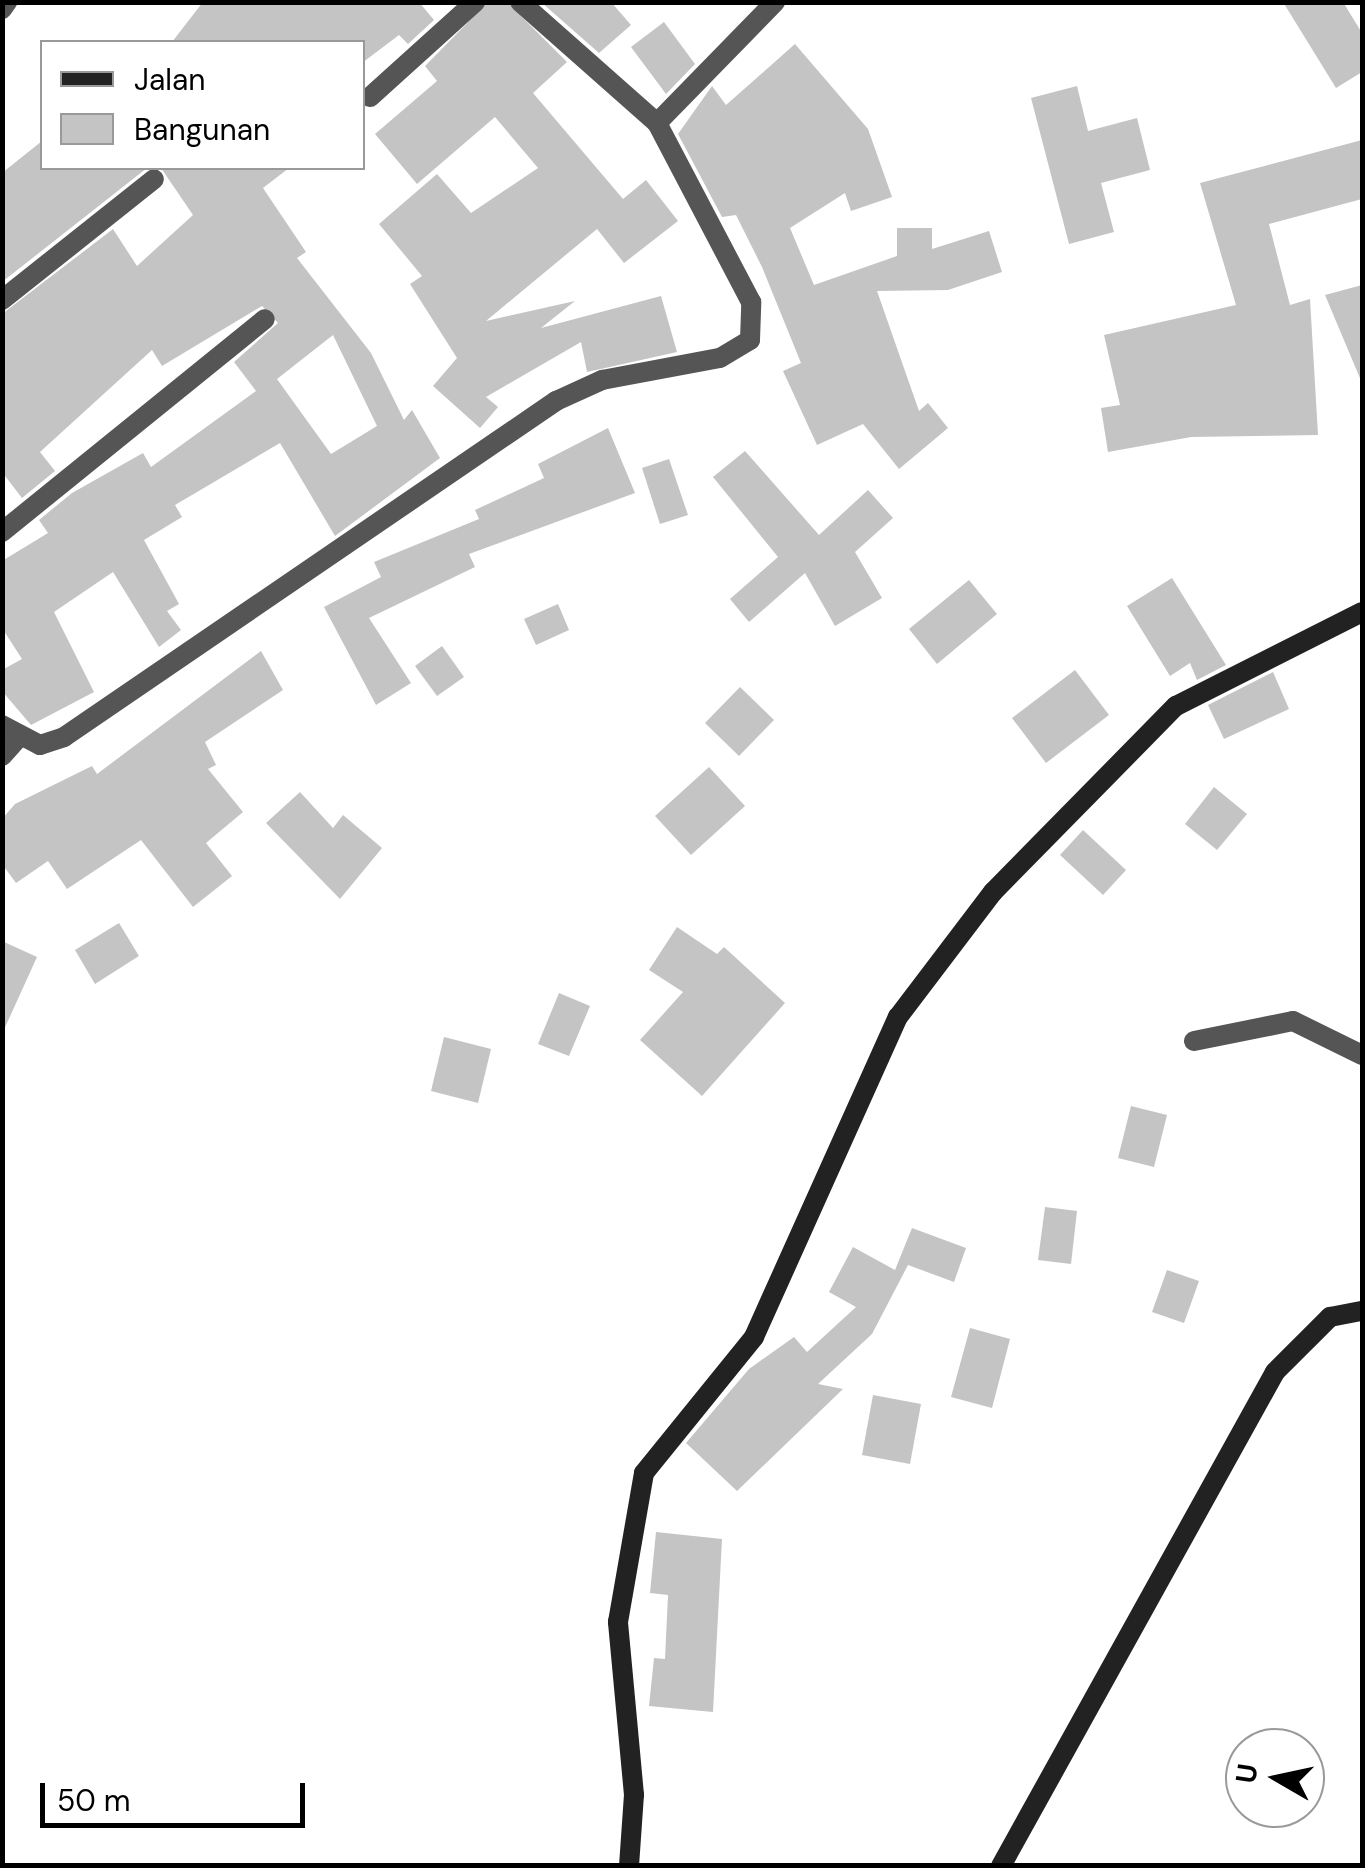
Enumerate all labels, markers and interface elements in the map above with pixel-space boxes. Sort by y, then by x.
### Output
legend [40,40,365,170]
text: Jalan [134,60,206,99]
text: Bangunan [134,110,270,149]
north arrow [1225,1728,1325,1828]
text: U [1227,1761,1267,1786]
scale bar [45,1763,310,1825]
text: 50 m [57,1781,131,1820]

